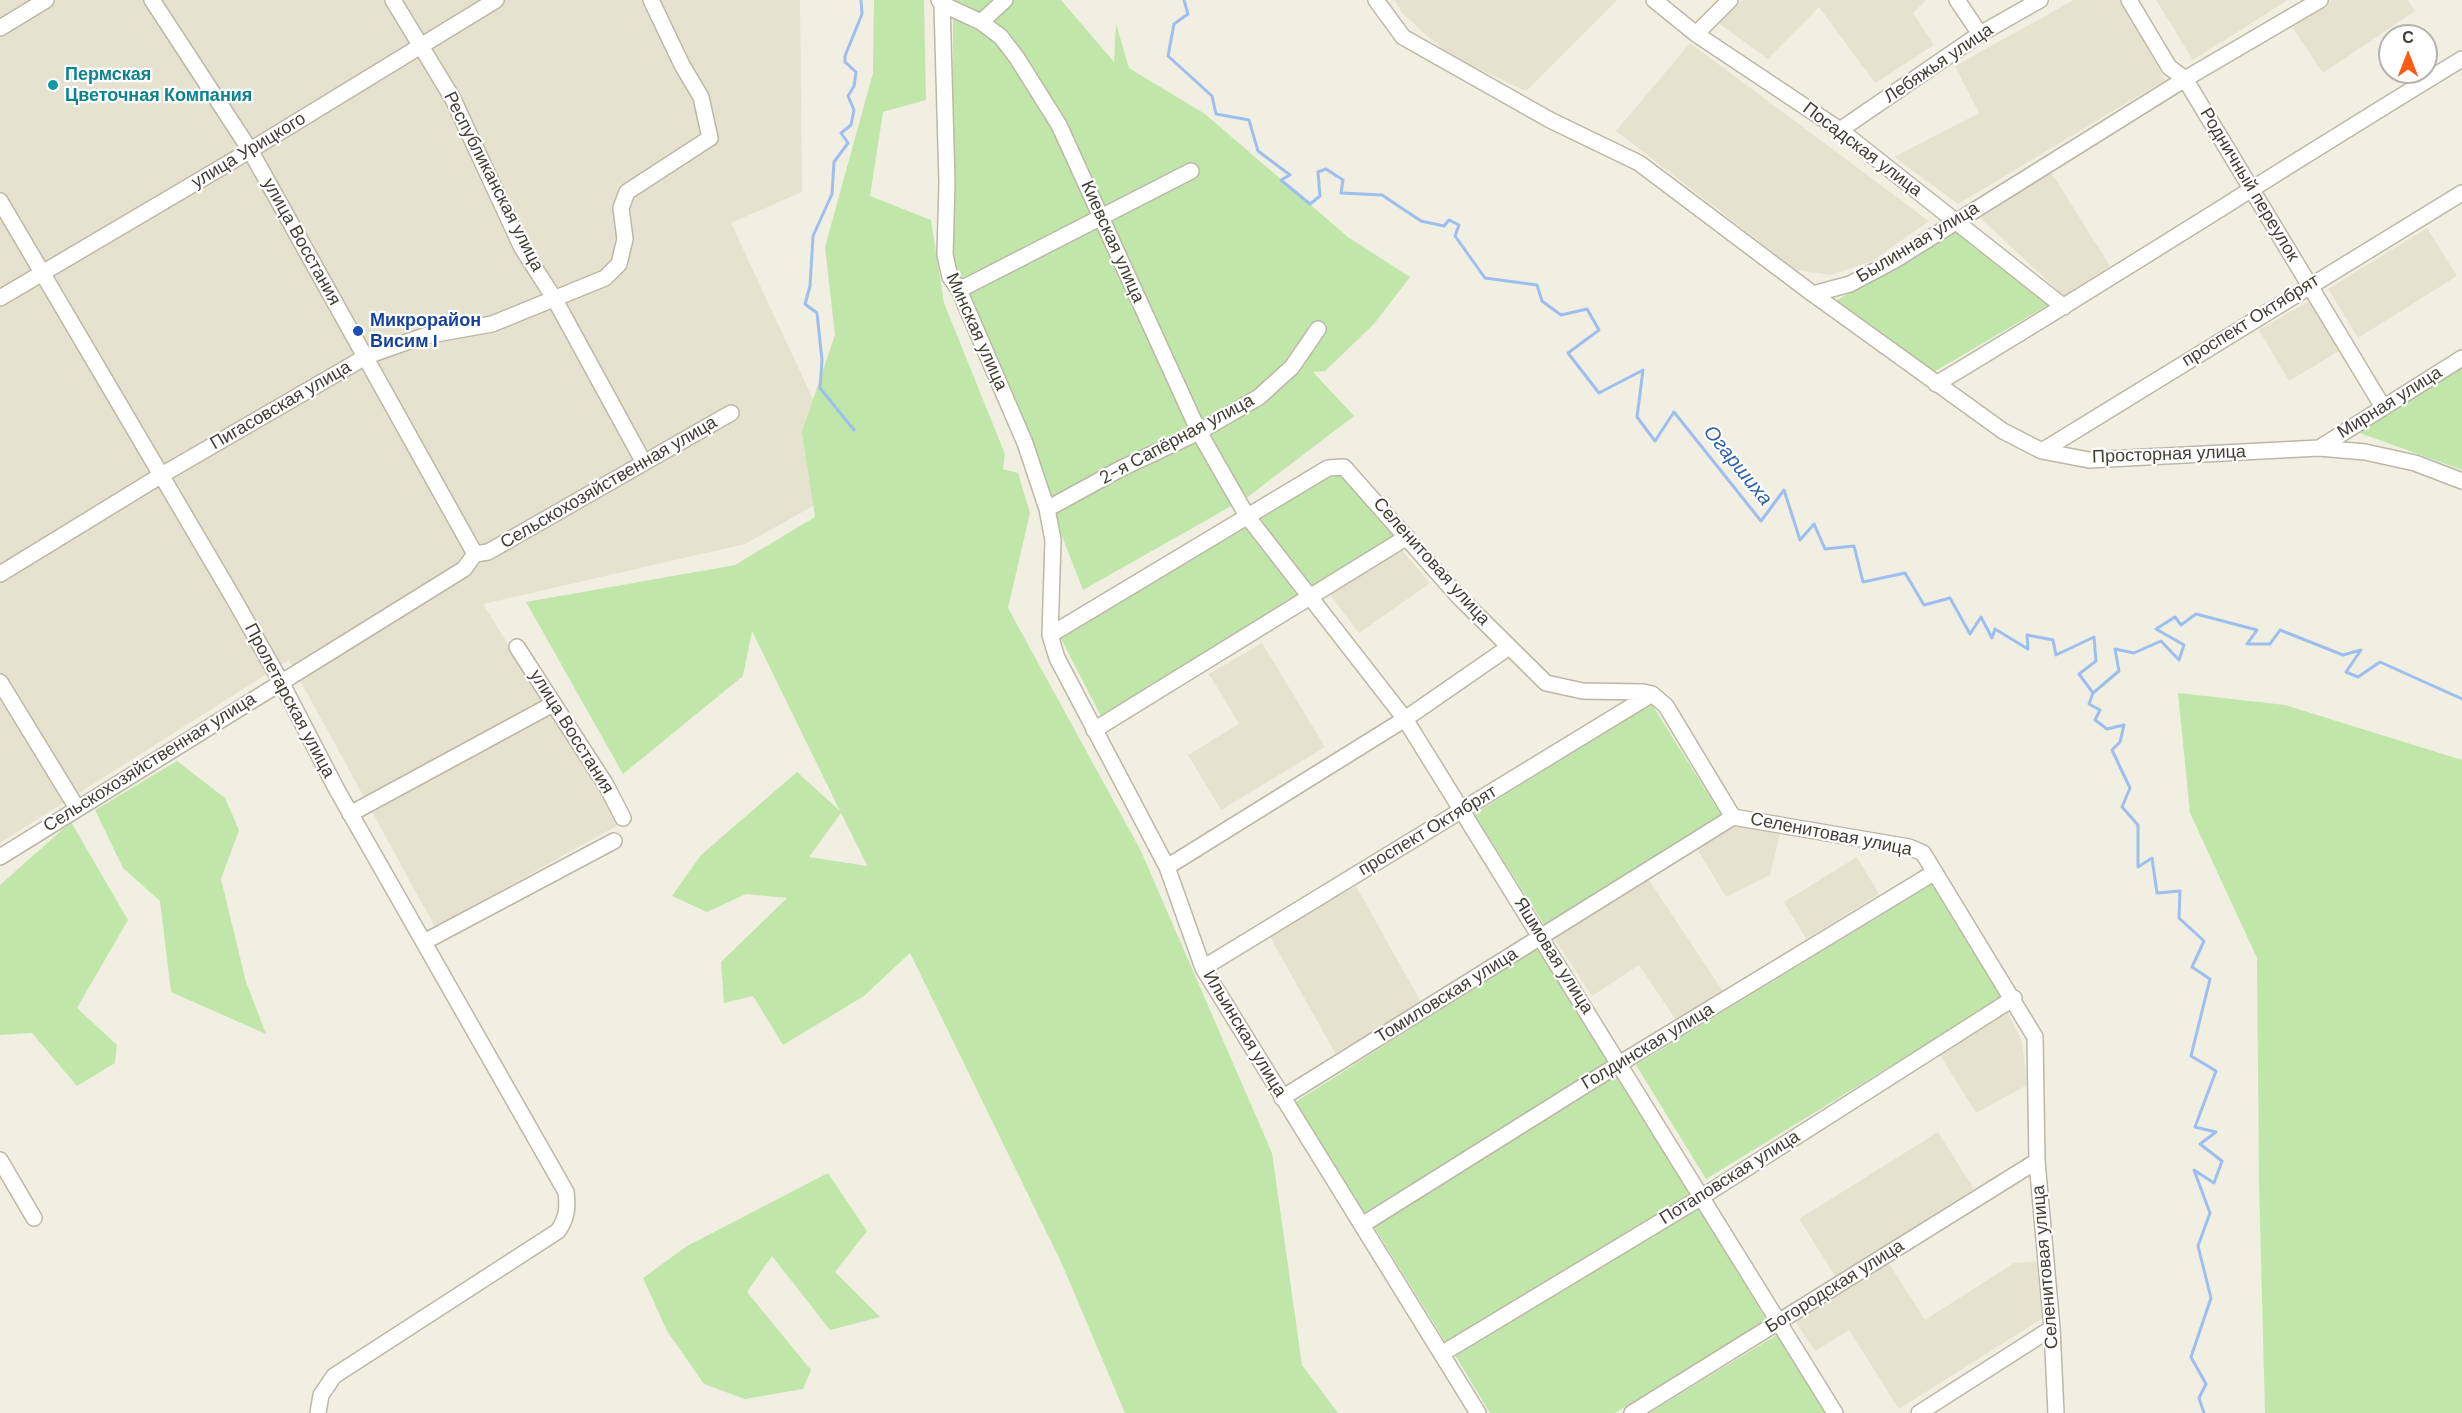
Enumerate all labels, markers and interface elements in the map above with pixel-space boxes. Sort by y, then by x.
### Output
street label: Лебяжья улица [1880,20,1998,108]
north arrow [2378,24,2438,84]
text: С [2402,27,2414,48]
place label: Пермская Цветочная Компания [65,64,252,106]
marker: Пермская Цветочная Компания [46,78,60,92]
street label: Республиканская улица [438,89,548,275]
street label: Посадская улица [1798,98,1926,202]
street label: Родничный переулок [2195,104,2303,266]
street label: улица Урицкого [188,108,310,194]
street label: улица Восстания [257,175,345,309]
street label: Киевская улица [1075,178,1149,306]
street label: Былинная улица [1853,198,1983,288]
street label: Минская улица [940,270,1012,394]
street label: проспект Октябрят [2178,270,2324,372]
place label: Микрорайон Висим I [370,310,481,352]
marker: Микрорайон Висим I [351,324,365,338]
street label: Пигасовская улица [207,357,355,455]
street label: Мирная улица [2334,362,2446,444]
street label: 2-я Сапёрная улица [1096,390,1258,490]
street label: Сельскохозяйственная улица [497,412,721,554]
water label: Огаршиха [1697,421,1777,511]
street label: Просторная улица [2092,442,2246,468]
street label: Селенитовая улица [1368,494,1494,630]
street label: Пролетарская улица [239,620,339,782]
street label: улица Восстания [524,666,618,798]
street label: Сельскохозяйственная улица [40,689,260,837]
street label: проспект Октябрят [1355,781,1501,881]
street label: Селенитовая улица [1748,809,1914,861]
street label: Яшмовая улица [1509,894,1597,1018]
street label: Томиловская улица [1372,944,1522,1048]
street label: Ильинская улица [1198,967,1290,1101]
street label: Голдинская улица [1578,999,1718,1095]
street label: Потаповская улица [1656,1126,1804,1230]
street label: Селенитовая улица [2028,1184,2064,1350]
street label: Богородская улица [1762,1236,1908,1338]

